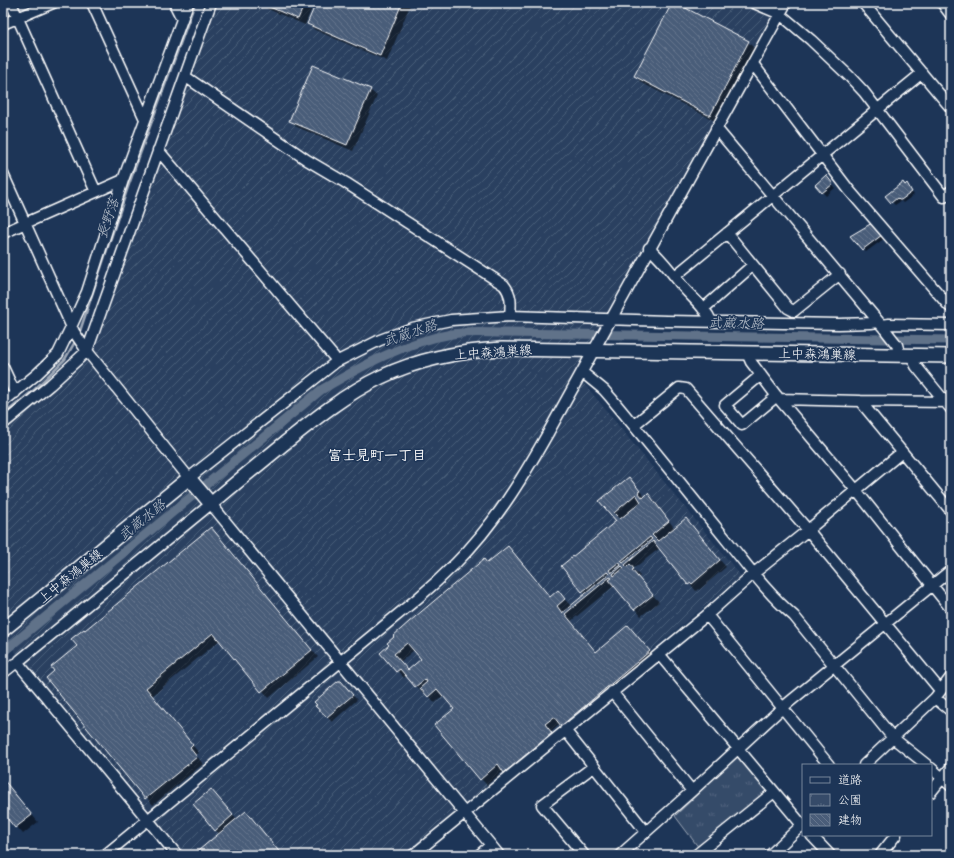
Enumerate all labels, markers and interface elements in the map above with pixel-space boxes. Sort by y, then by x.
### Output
water label: 長野落 [93,194,123,241]
water label: 武蔵水路 [708,314,765,332]
water label: 武蔵水路 [381,316,440,350]
street label: 上中森鴻巣線 [454,342,533,362]
street label: 上中森鴻巣線 [778,346,857,362]
district label: 富士見町一丁目 [328,447,426,464]
water label: 武蔵水路 [115,495,170,544]
street label: 上中森鴻巣線 [35,545,106,606]
legend [802,764,932,836]
text: 道路 [838,773,862,787]
text: 公園 [838,793,862,807]
text: 建物 [838,813,862,827]

